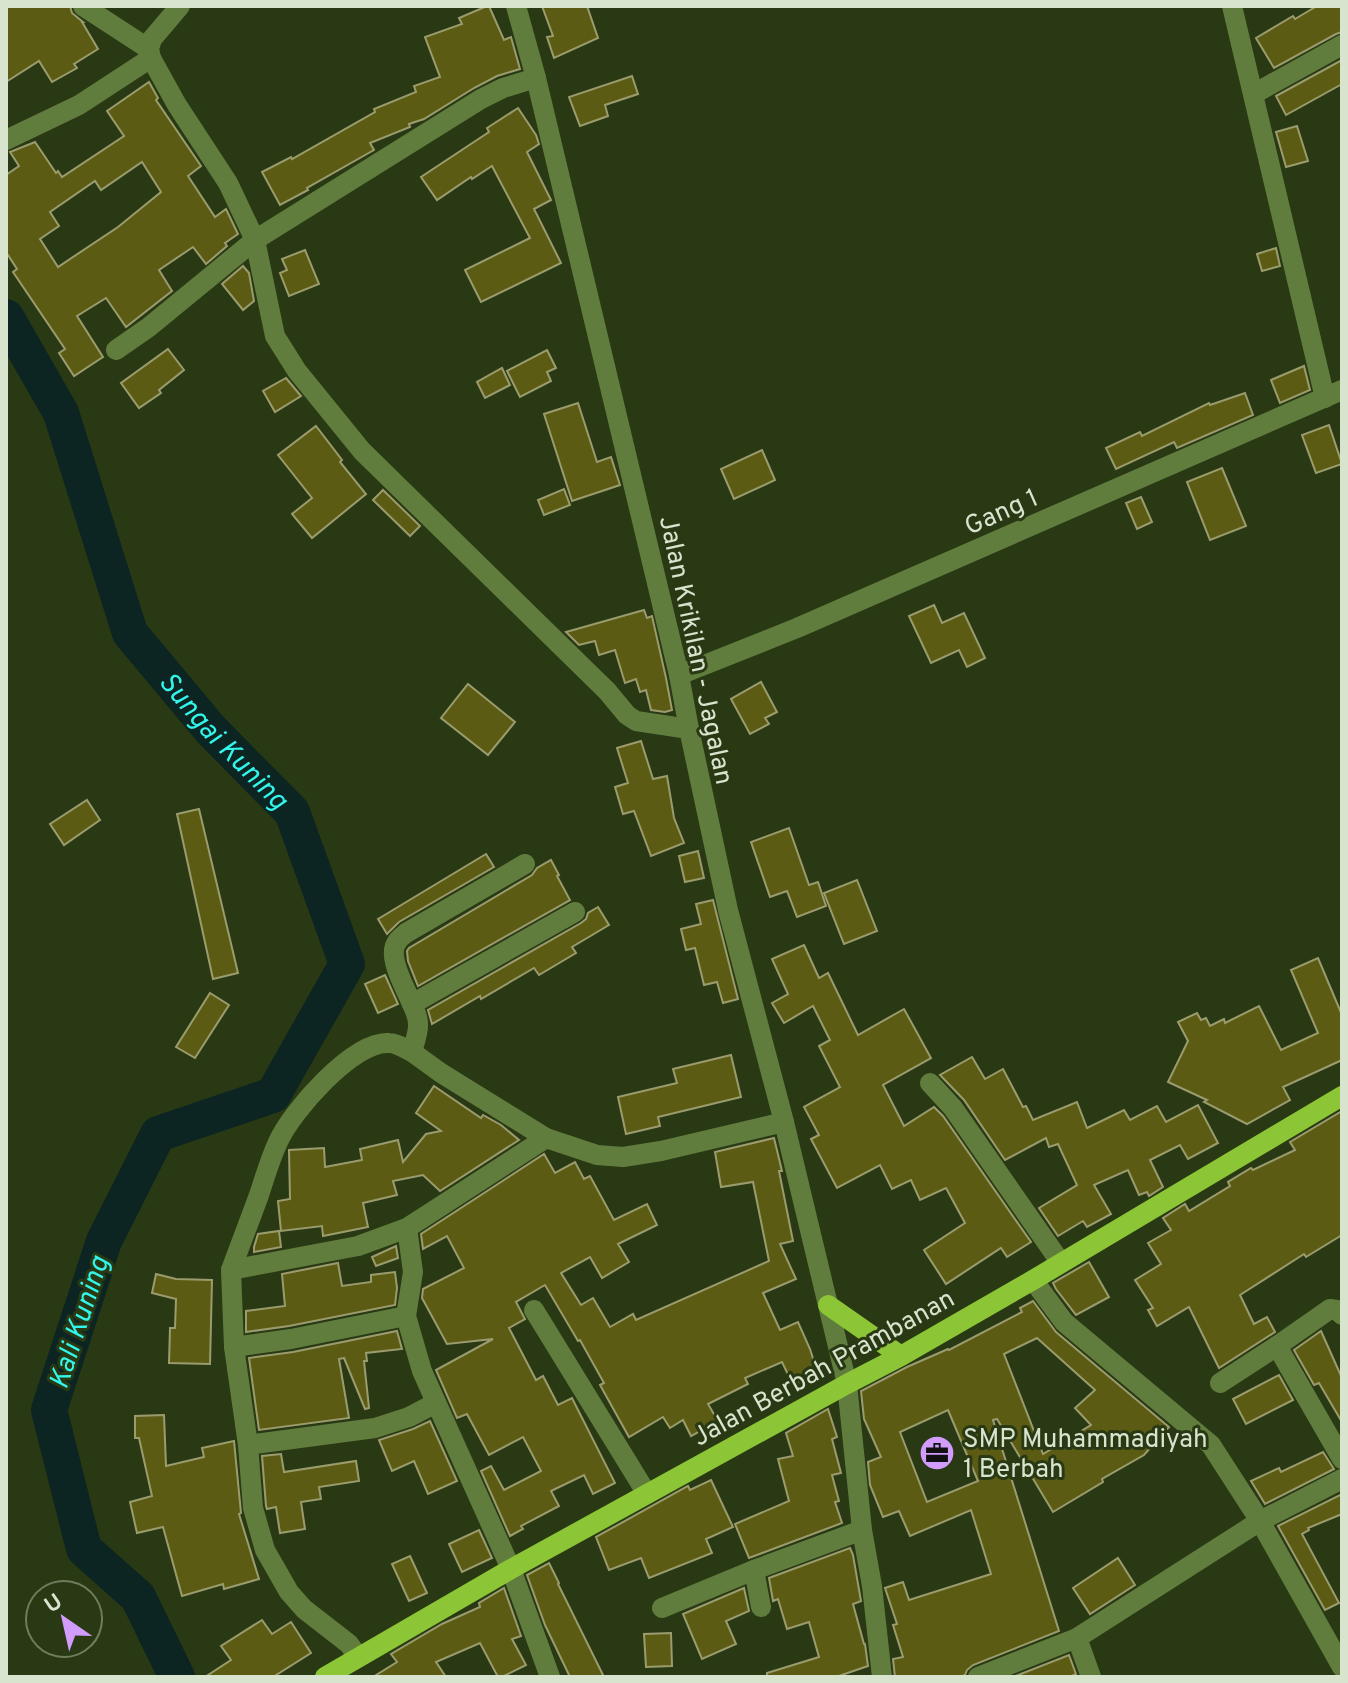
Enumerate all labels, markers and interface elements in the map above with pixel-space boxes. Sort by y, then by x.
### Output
street label: Gang 1 [960,482,1044,544]
street label: Jalan Krikilan - Jagalan [650,513,739,788]
water label: Sungai Kuning [149,666,295,819]
water label: Kali Kuning [42,1251,119,1394]
street label: Jalan Berbah Prambanan [687,1283,961,1455]
place label: SMP Muhammadiyah 1 Berbah [963,1424,1208,1487]
office icon: SMP Muhammadiyah 1 Berbah [918,1434,956,1472]
north arrow [24,1579,104,1659]
text: U [40,1589,68,1620]

